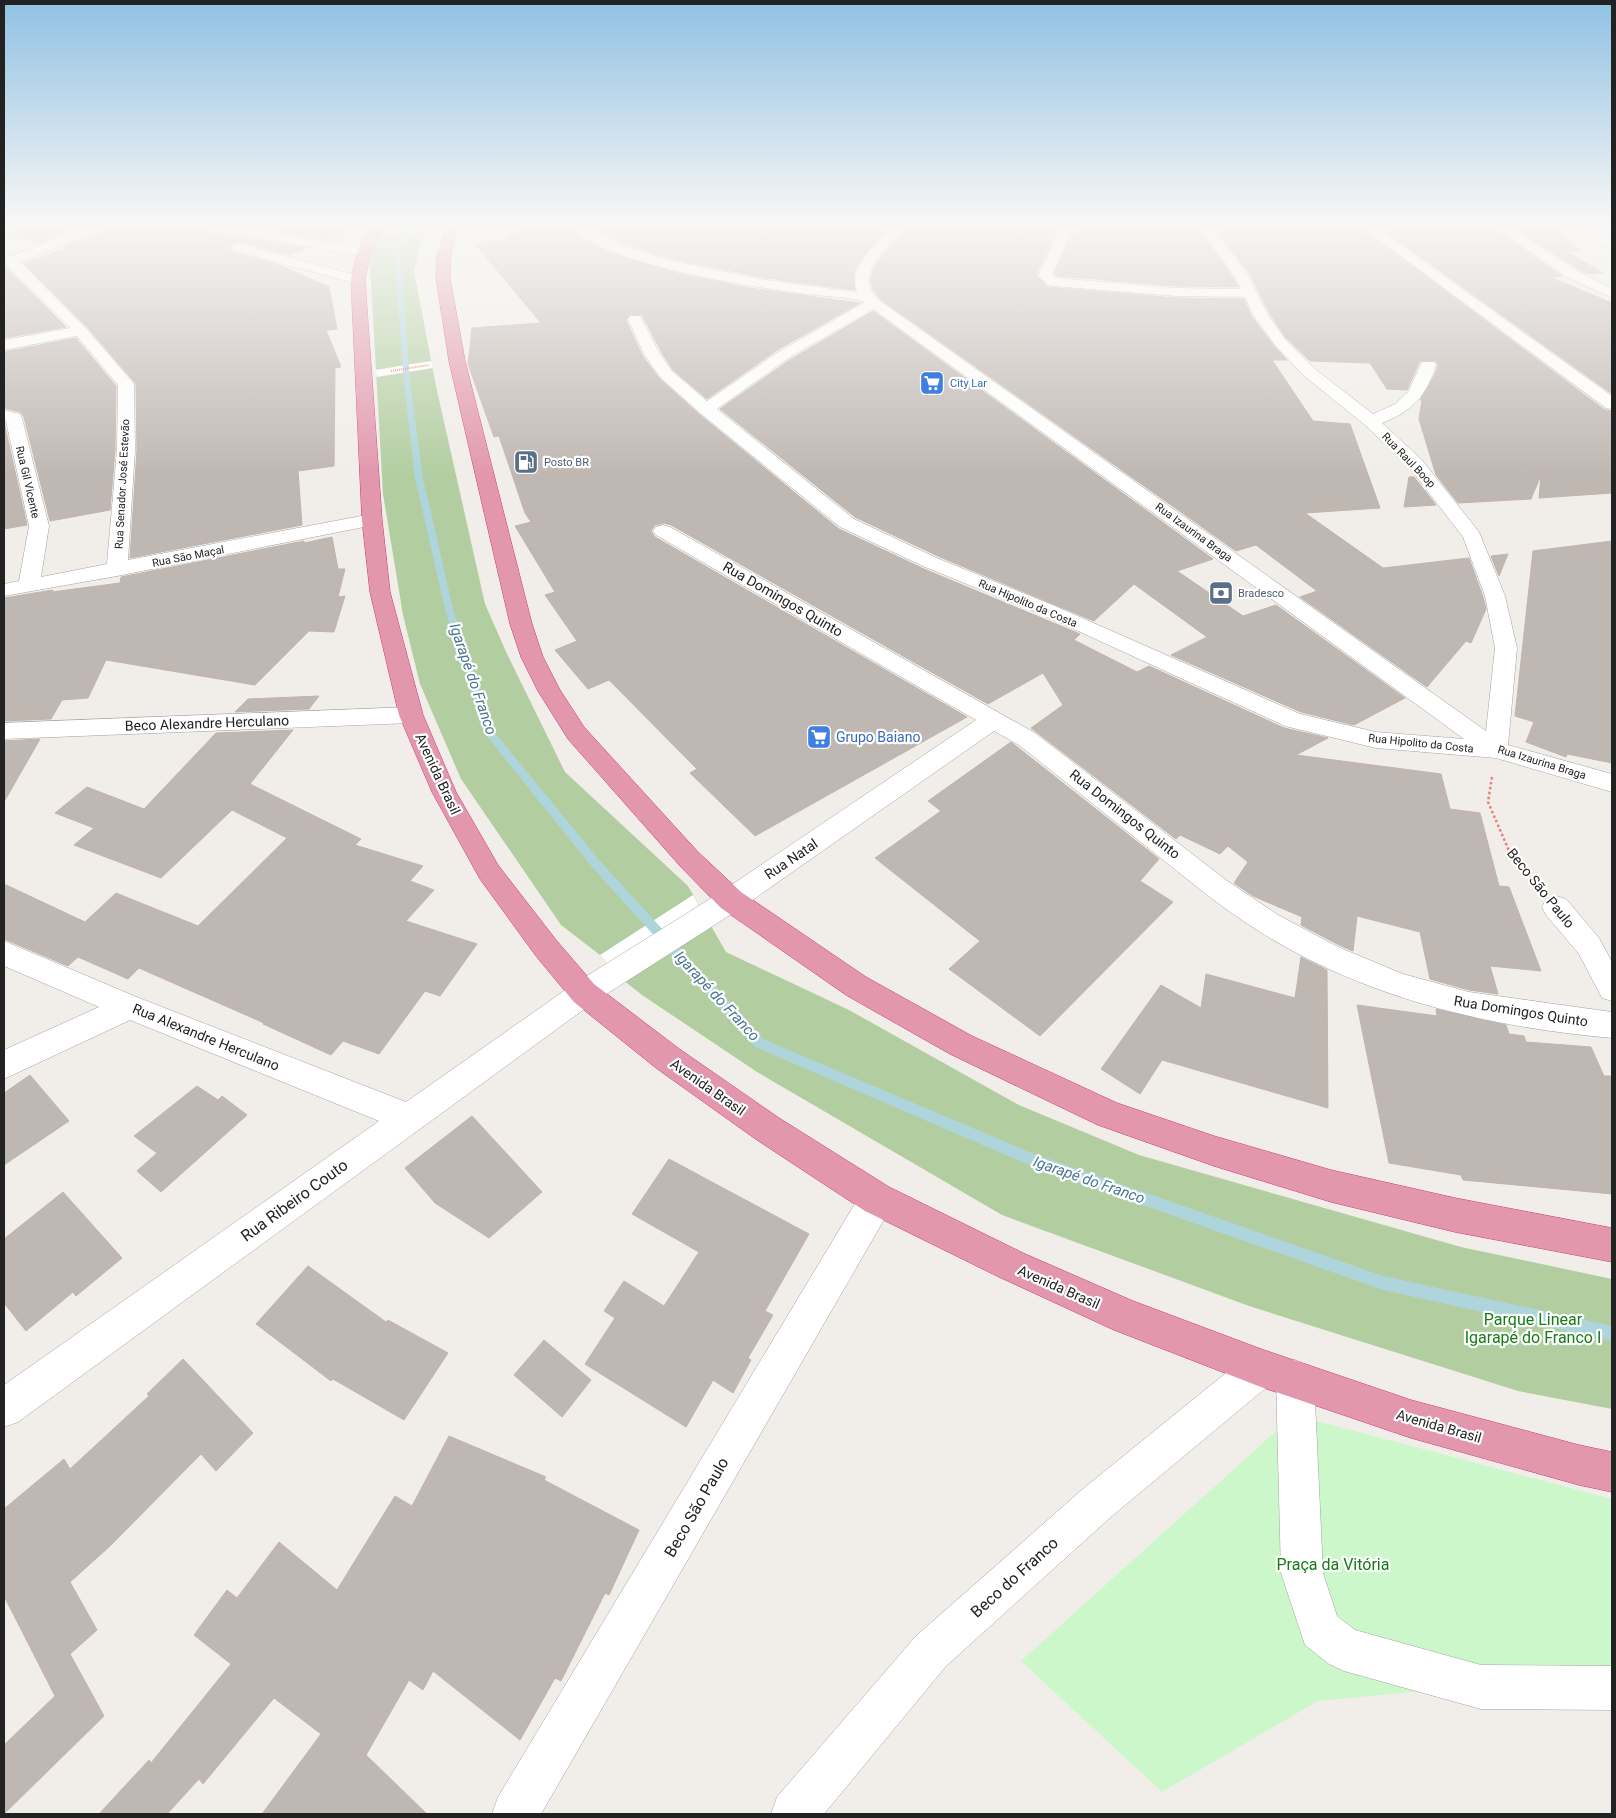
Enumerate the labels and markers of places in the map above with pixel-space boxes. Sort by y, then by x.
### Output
supermarket icon: City Lar [919,370,945,396]
place label: City Lar [950,377,987,390]
fuel station icon: Posto BR [513,449,539,475]
place label: Posto BR [544,456,589,469]
bank icon: Bradesco [1208,580,1234,606]
place label: Bradesco [1238,587,1284,600]
supermarket icon: Grupo Baiano [806,724,832,750]
place label: Grupo Baiano [836,729,920,745]

